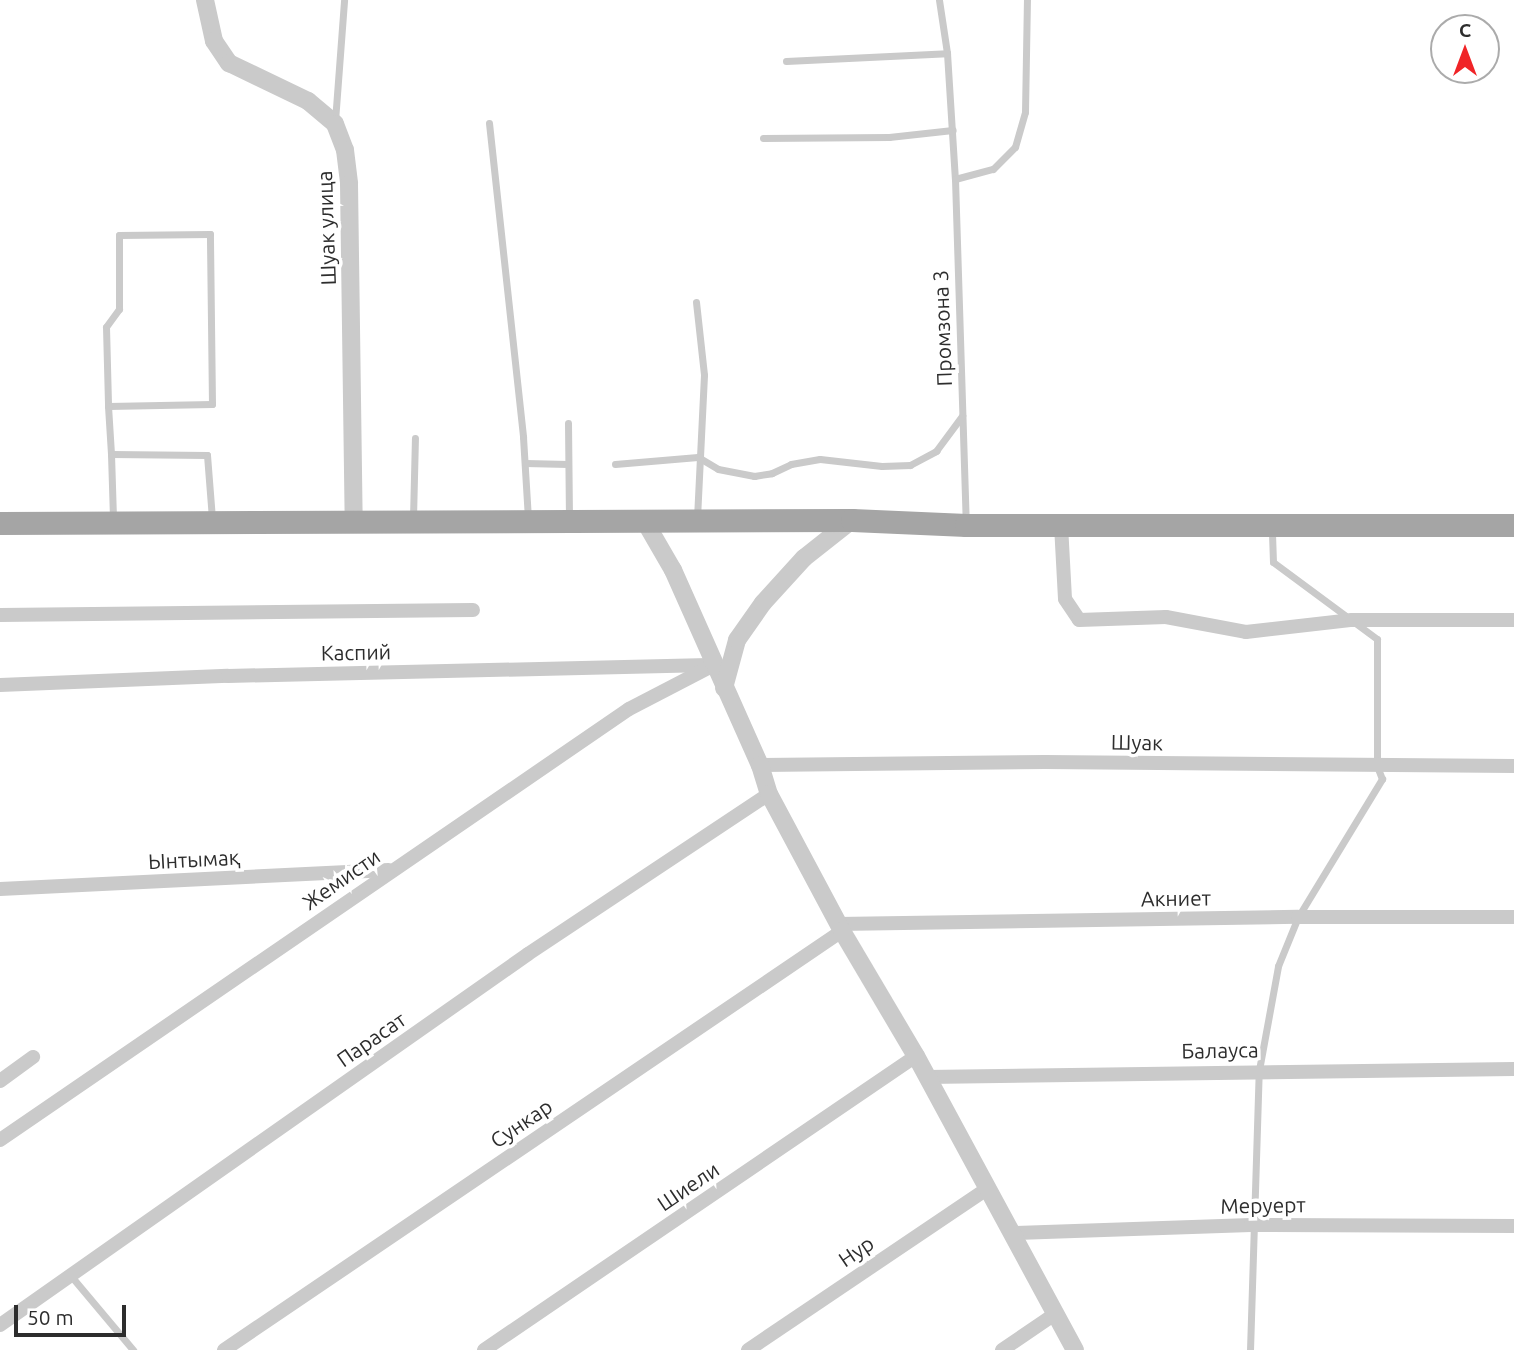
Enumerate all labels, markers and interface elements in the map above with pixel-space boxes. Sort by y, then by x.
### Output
north arrow [1430,14,1500,84]
text: С [1459,19,1471,41]
street label: Шуак улица [311,170,341,286]
street label: Промзона 3 [927,269,957,387]
street label: Каспий [321,639,391,665]
street label: Шуак [1111,729,1163,755]
street label: Жемисти [297,843,385,915]
street label: Ынтымақ [147,844,241,874]
street label: Акниет [1141,885,1211,911]
street label: Парасат [332,1006,410,1072]
street label: Балауса [1181,1037,1259,1063]
street label: Сункар [485,1093,557,1153]
street label: Шиели [652,1156,724,1216]
street label: Меруерт [1220,1192,1306,1218]
street label: Нур [834,1230,878,1272]
scale bar [18,1290,130,1334]
text: 50 m [27,1305,74,1329]

